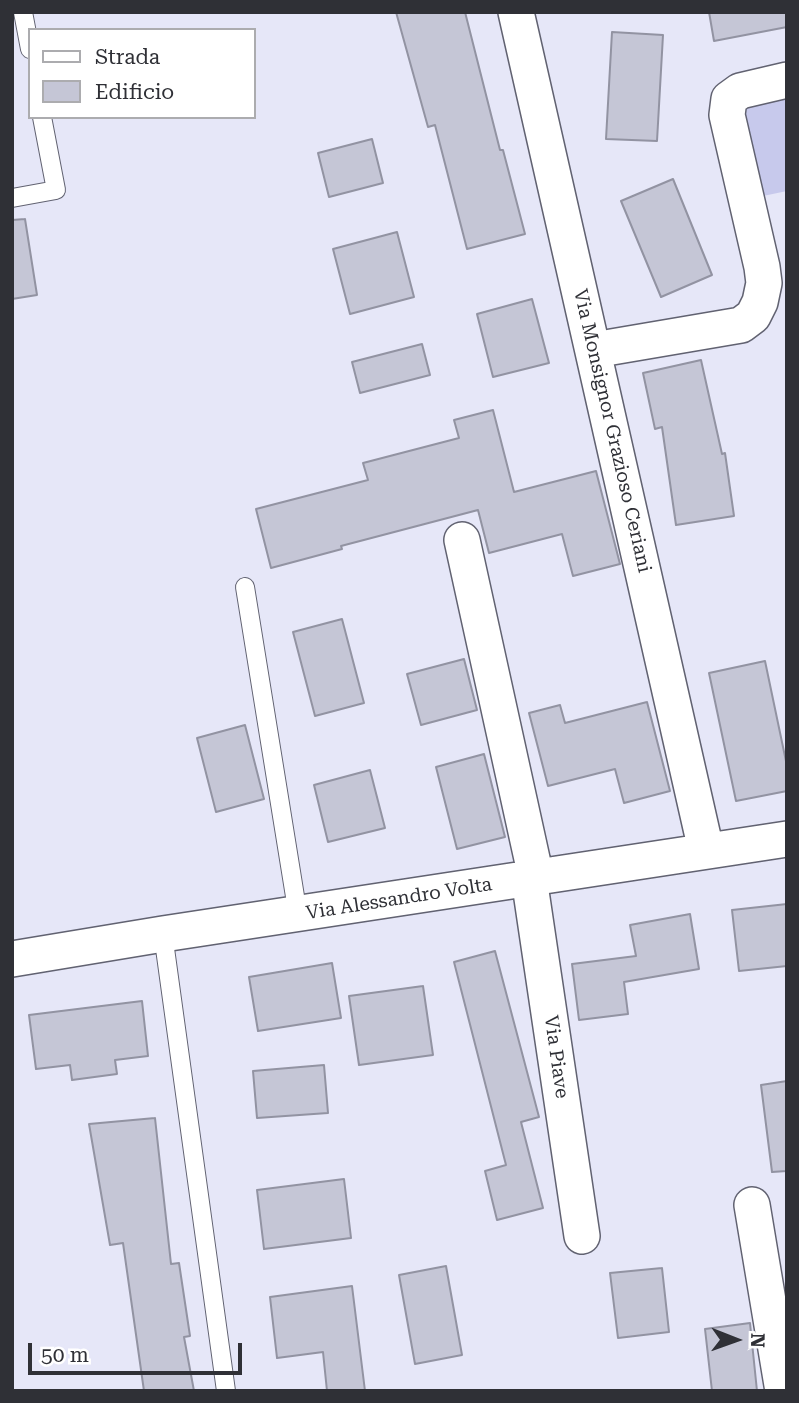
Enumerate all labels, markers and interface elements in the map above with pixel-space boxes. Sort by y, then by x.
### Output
legend [28,28,256,119]
text: Strada [95,45,160,69]
text: Edificio [95,80,174,104]
street label: Via Monsignor Grazioso Ceriani [568,287,656,575]
street label: Via Alessandro Volta [304,873,494,925]
street label: Via Piave [539,1014,573,1100]
north arrow [701,1305,771,1375]
scale bar [32,1330,245,1374]
text: N [746,1333,769,1348]
text: 50 m [41,1343,89,1367]

